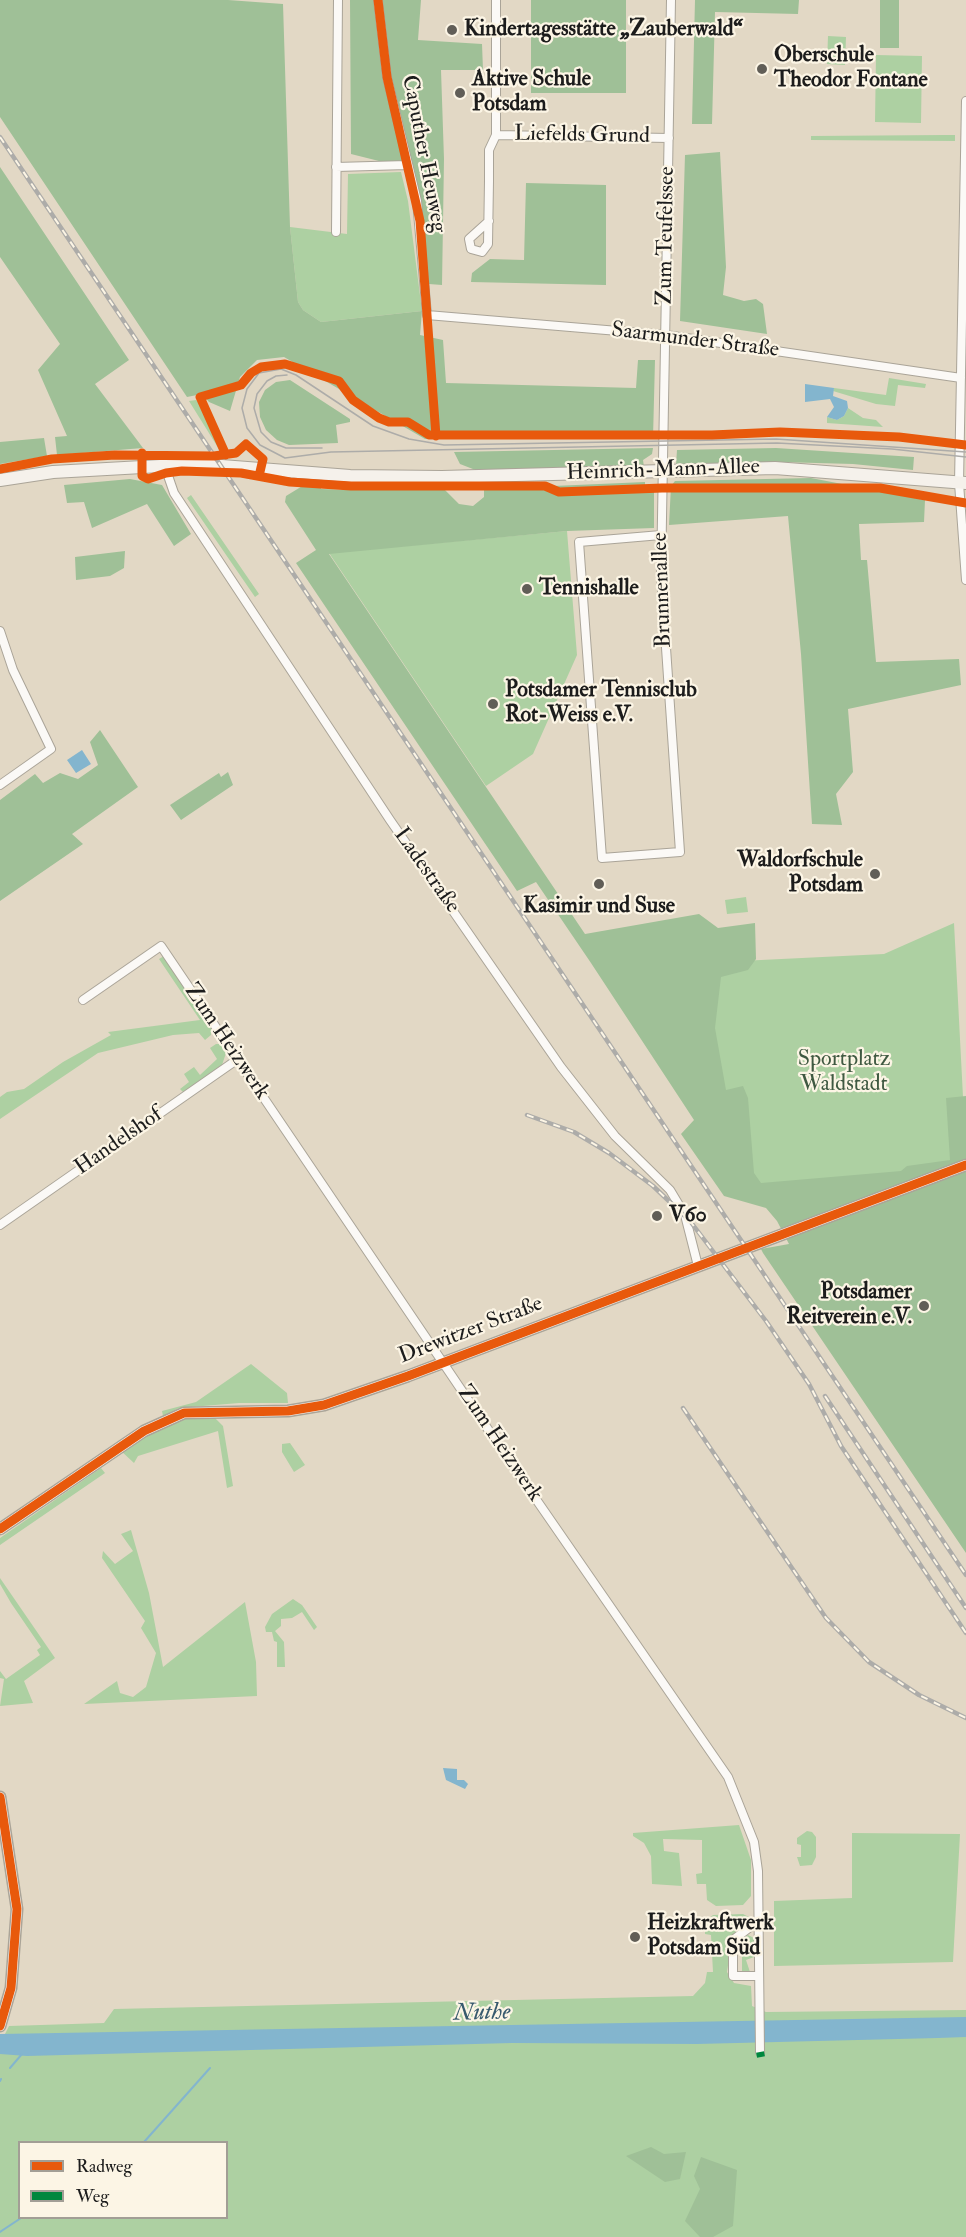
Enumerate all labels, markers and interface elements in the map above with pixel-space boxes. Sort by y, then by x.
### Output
place label: Kindertagesstätte „Zauberwald“ [464,17,743,43]
marker: Kindertagesstätte „Zauberwald“ [445,23,459,37]
place label: Oberschule Theodor Fontane [774,43,928,94]
marker: Oberschule Theodor Fontane [755,62,769,76]
place label: Aktive Schule Potsdam [472,67,591,118]
street label: Caputher Heuweg [395,73,451,235]
marker: Aktive Schule Potsdam [453,86,467,100]
street label: Liefelds Grund [514,122,650,150]
street label: Zum Teufelssee [653,166,681,306]
street label: Saarmunder Straße [610,318,780,364]
street label: Heinrich-Mann-Allee [566,454,760,488]
street label: Brunnenallee [648,532,678,648]
place label: Tennishalle [539,576,639,602]
marker: Tennishalle [520,582,534,596]
place label: Potsdamer Tennisclub Rot-Weiss e.V. [505,678,697,730]
marker: Potsdamer Tennisclub Rot-Weiss e.V. [486,697,500,711]
street label: Ladestraße [387,823,465,919]
place label: Waldorfschule Potsdam [737,848,863,900]
marker: Waldorfschule Potsdam [868,867,882,881]
marker: Kasimir und Suse [592,877,606,891]
place label: Kasimir und Suse [523,894,675,920]
street label: Zum Heizwerk [178,979,274,1105]
park label: Sportplatz Waldstadt [798,1047,890,1098]
street label: Handelshof [70,1102,168,1182]
place label: V60 [669,1203,707,1229]
marker: V60 [650,1209,664,1223]
place label: Potsdamer Reitverein e.V. [786,1280,912,1332]
street label: Drewitzer Straße [395,1291,547,1371]
marker: Potsdamer Reitverein e.V. [917,1299,931,1313]
street label: Zum Heizwerk [451,1381,547,1507]
place label: Heizkraftwerk Potsdam Süd [647,1911,774,1963]
marker: Heizkraftwerk Potsdam Süd [628,1930,642,1944]
water label: Nuthe [453,1999,511,2029]
legend [18,2141,228,2219]
text: Radweg [76,2155,132,2178]
text: Weg [76,2185,109,2208]

